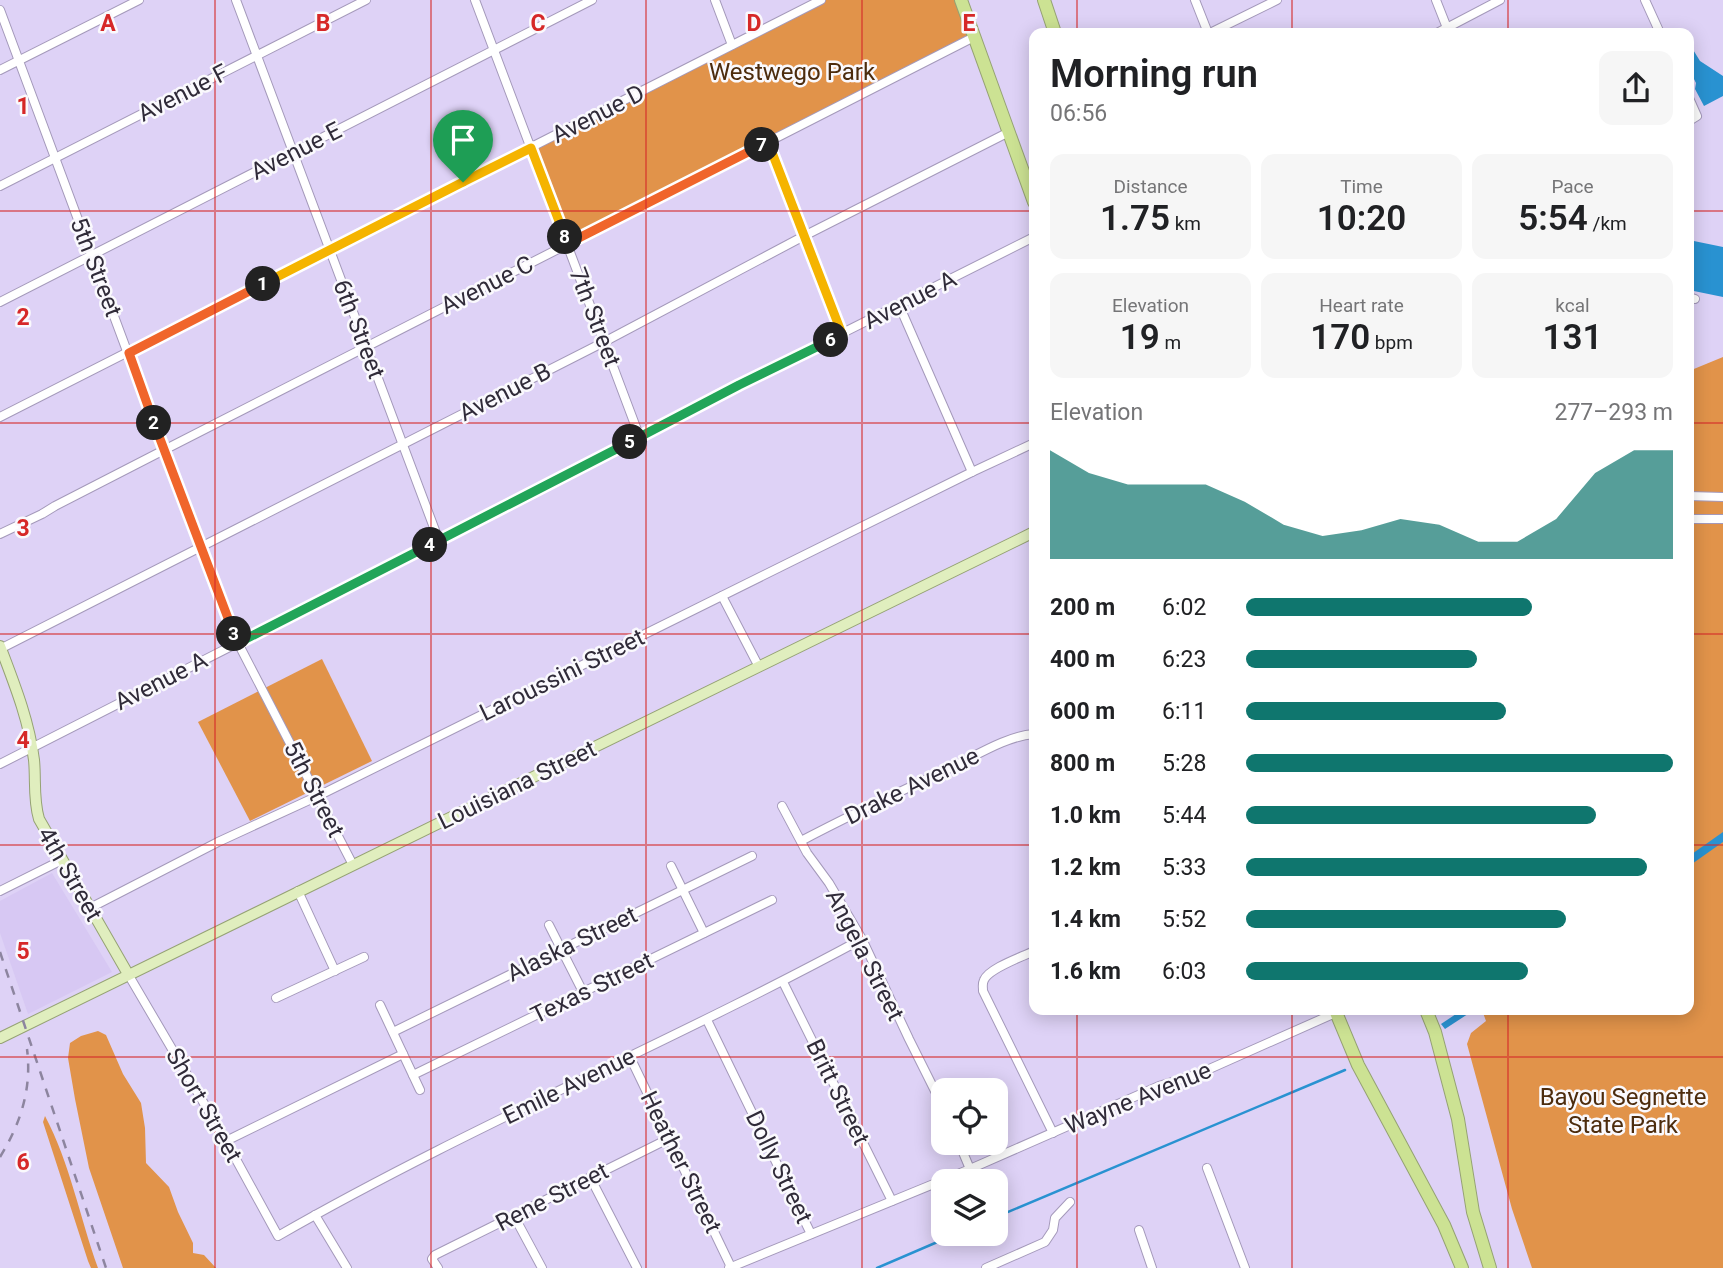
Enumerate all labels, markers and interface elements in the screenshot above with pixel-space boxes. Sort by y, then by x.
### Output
text: A [100,10,116,37]
text: B [316,10,330,37]
text: C [530,10,546,37]
text: D [747,10,761,37]
text: E [963,10,976,37]
button: share [1599,51,1673,125]
text: Morning run [1050,52,1258,96]
street label: Avenue F [133,58,233,128]
park label: Westwego Park [709,58,876,86]
street label: Avenue D [547,79,649,149]
text: 1 [16,93,30,120]
text: 06:56 [1050,100,1107,127]
pin [433,110,493,182]
street label: Avenue E [246,116,346,186]
icon: arrive [444,121,482,159]
pin: 7 [744,128,780,162]
text: 7 [756,133,767,156]
text: Distance [1114,175,1187,198]
text: Time [1340,175,1383,198]
text: Pace [1551,175,1594,198]
text: 1.75 [1100,198,1170,239]
text: 10:20 [1317,198,1406,239]
text: 5:54 [1518,198,1588,239]
text: km [1170,212,1201,235]
text: /km [1588,212,1627,235]
street label: 5th Street [64,214,128,321]
pin: 8 [548,219,582,254]
text: 8 [559,225,570,248]
street label: Avenue C [436,250,538,320]
street label: 7th Street [563,264,627,371]
street label: Avenue A [859,265,961,335]
pin: 1 [246,266,280,302]
text: 1 [257,272,268,295]
street label: 6th Street [327,276,391,383]
text: Elevation [1112,294,1189,317]
text: Heart rate [1319,294,1404,317]
text: kcal [1555,294,1590,317]
text: 2 [16,304,30,331]
text: 19 [1120,317,1160,358]
text: 170 [1310,317,1370,358]
text: 131 [1543,317,1603,358]
pin: 6 [814,322,848,358]
text: 6 [825,328,836,351]
text: m [1160,331,1181,354]
text: bpm [1370,331,1413,354]
street label: Avenue B [454,357,556,427]
text: Elevation [1050,399,1143,426]
text: 277–293 m [1554,399,1673,426]
pin: 2 [136,406,172,440]
text: 2 [148,411,159,434]
pin: 5 [612,424,648,460]
text: 5 [624,430,635,453]
text: 3 [16,515,30,542]
pin: 4 [412,528,448,562]
text: 4 [424,533,435,556]
text: 200 m [1050,594,1115,621]
text: 6:02 [1162,594,1206,621]
pin: 3 [216,616,252,652]
text: 3 [228,622,239,645]
street label: Laroussini Street [475,623,649,727]
street label: Avenue A [110,646,212,716]
text: 400 m [1050,646,1115,673]
text: 6:23 [1162,646,1206,673]
text: 600 m [1050,698,1115,725]
text: 6:11 [1162,698,1206,725]
text: 4 [16,727,30,754]
street label: Louisiana Street [433,735,601,835]
street label: 5th Street [278,736,350,842]
street label: Drake Avenue [840,742,984,830]
text: 800 m [1050,750,1115,777]
text: 5:28 [1162,750,1206,777]
text: 1.0 km [1050,802,1121,829]
text: 5:44 [1162,802,1206,829]
street label: 4th Street [32,822,108,926]
text: 1.2 km [1050,854,1121,881]
text: 5:33 [1162,854,1206,881]
street label: Angela Street [820,885,910,1025]
street label: Alaska Street [502,900,642,988]
text: 1.4 km [1050,906,1121,933]
text: 5:52 [1162,906,1206,933]
text: 5 [16,938,30,965]
street label: Texas Street [526,946,658,1030]
text: 1.6 km [1050,958,1121,985]
text: 6:03 [1162,958,1206,985]
street label: Britt Street [800,1035,876,1149]
street label: Emile Avenue [498,1042,640,1130]
street label: Short Street [160,1043,248,1167]
street label: Wayne Avenue [1061,1056,1215,1140]
map controls [931,1078,1008,1246]
button: locate [931,1078,1008,1155]
park label: Bayou Segnette State Park [1540,1083,1706,1139]
street label: Heather Street [635,1087,727,1238]
street label: Dolly Street [740,1106,818,1228]
text: 6 [16,1149,30,1176]
street label: Rene Street [491,1157,613,1237]
button: layers [931,1169,1008,1246]

